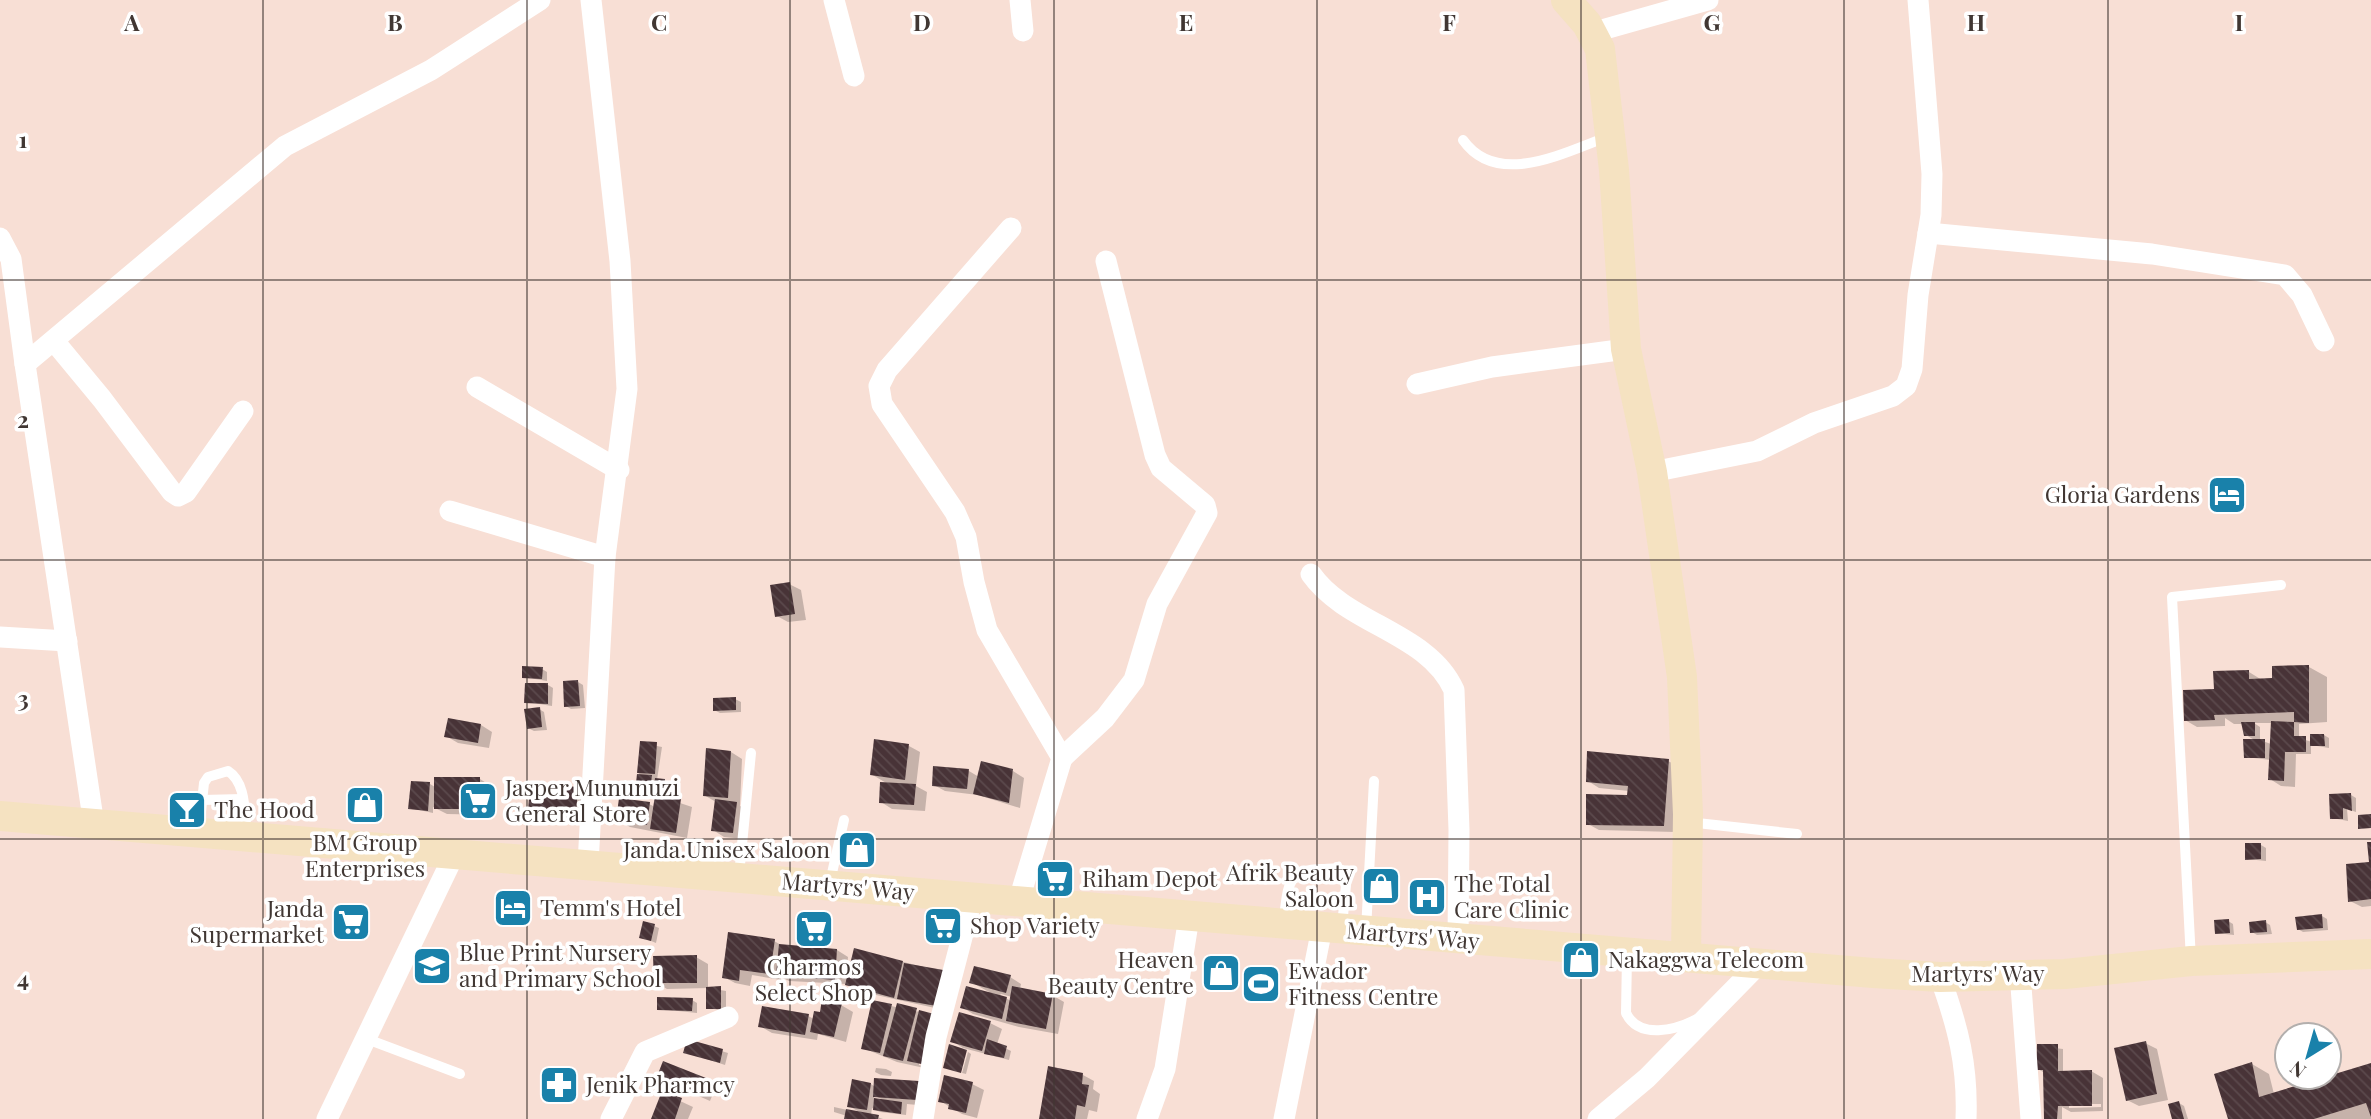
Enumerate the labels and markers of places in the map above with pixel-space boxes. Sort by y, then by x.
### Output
hotel icon: Gloria Gardens [2206,474,2248,516]
place label: Gloria Gardens [2045,478,2200,509]
place label: Jasper Mununuzi General Store [504,771,679,828]
supermarket icon: Jasper Mununuzi General Store [457,780,499,822]
shop icon: BM Group Enterprises [344,784,386,826]
bar icon: The Hood [166,789,208,831]
place label: The Hood [214,793,315,824]
place label: BM Group Enterprises [305,826,425,883]
shop icon: Janda.Unisex Saloon [836,829,878,871]
place label: Janda.Unisex Saloon [622,833,830,864]
place label: Afrik Beauty Saloon [1225,856,1354,913]
supermarket icon: Riham Depot [1034,858,1076,900]
place label: Riham Depot [1082,862,1218,893]
shop icon: Afrik Beauty Saloon [1360,865,1402,907]
place label: The Total Care Clinic [1454,867,1569,924]
hospital icon: The Total Care Clinic [1406,876,1448,918]
hotel icon: Temm's Hotel [492,887,534,929]
place label: Temm's Hotel [540,891,682,922]
place label: Janda Supermarket [190,892,325,949]
supermarket icon: Janda Supermarket [330,901,372,943]
supermarket icon: Shop Variety [922,905,964,947]
supermarket icon: Charmos Select Shop [793,908,835,950]
place label: Shop Variety [970,909,1100,940]
place label: Blue Print Nursery and Primary School [459,936,662,993]
shop icon: Nakaggwa Telecom [1560,939,1602,981]
place label: Heaven Beauty Centre [1048,943,1194,1000]
place label: Nakaggwa Telecom [1608,943,1805,974]
school or university icon: Blue Print Nursery and Primary School [411,945,453,987]
place label: Charmos Select Shop [755,950,873,1007]
shop icon: Heaven Beauty Centre [1200,952,1242,994]
place label: Ewador Fitness Centre [1288,954,1438,1011]
sports icon: Ewador Fitness Centre [1240,963,1282,1005]
pharmacy icon: Jenik Pharmcy [538,1064,580,1106]
place label: Jenik Pharmcy [585,1068,735,1099]

